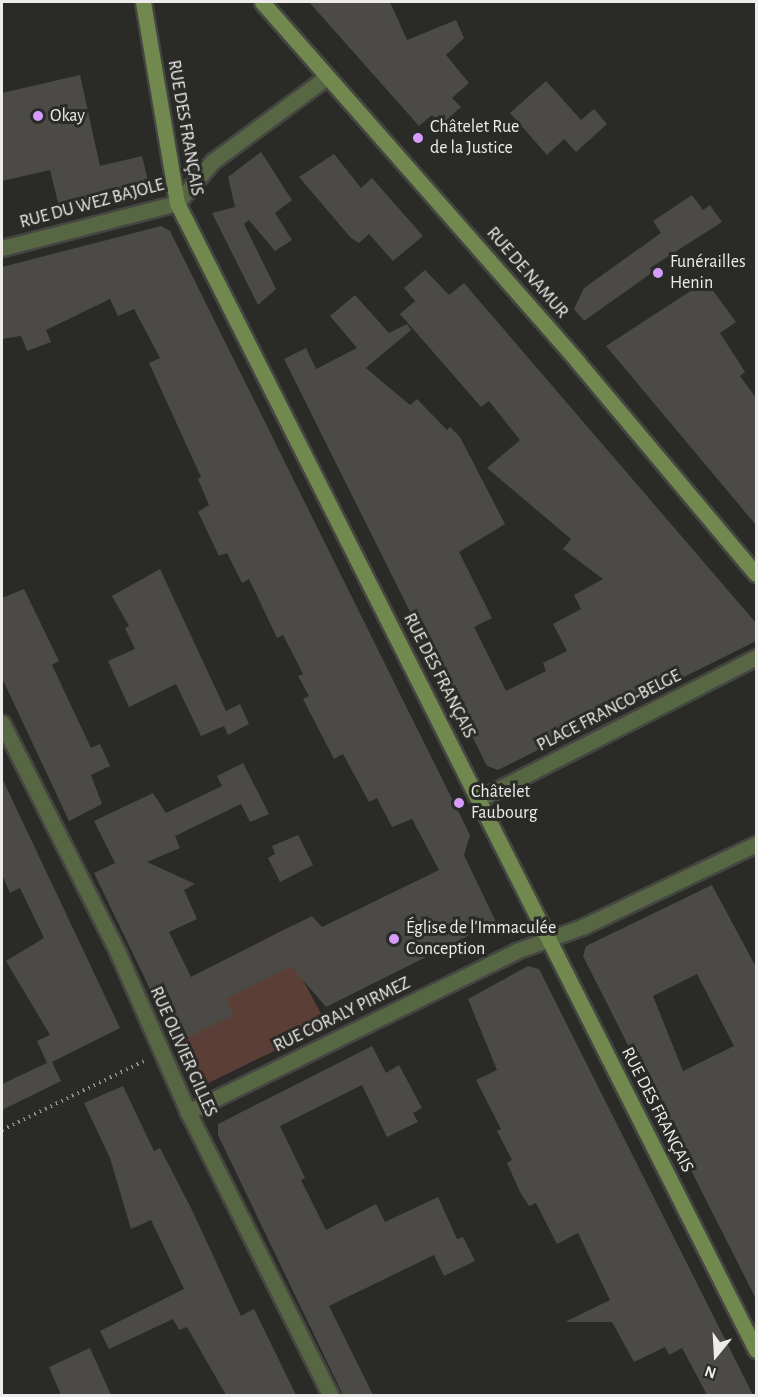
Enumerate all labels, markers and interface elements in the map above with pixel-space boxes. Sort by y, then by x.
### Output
street label: RUE DES FRANÇAIS [162,58,208,198]
place label: Okay [50,105,85,127]
marker: Okay [31,109,45,123]
place label: Châtelet Rue de la Justice [430,117,519,160]
marker: Châtelet Rue de la Justice [411,131,425,145]
street label: RUE DU WEZ BAJOLE [17,174,167,234]
street label: RUE DE NAMUR [481,223,573,323]
place label: Funérailles Henin [670,252,746,294]
marker: Funérailles Henin [651,266,665,280]
street label: RUE DES FRANÇAIS [398,610,480,742]
street label: PLACE FRANCO-BELGE [533,665,685,757]
place label: Châtelet Faubourg [471,782,537,824]
marker: Châtelet Faubourg [452,796,466,810]
place label: Église de l'Immaculée Conception [406,918,556,960]
marker: Église de l'Immaculée Conception [387,932,401,946]
street label: RUE CORALY PIRMEZ [270,973,414,1057]
street label: RUE OLIVIER GILLES [145,983,221,1121]
street label: RUE DES FRANÇAIS [616,1044,698,1176]
north arrow [686,1325,746,1385]
text: N [703,1363,718,1381]

